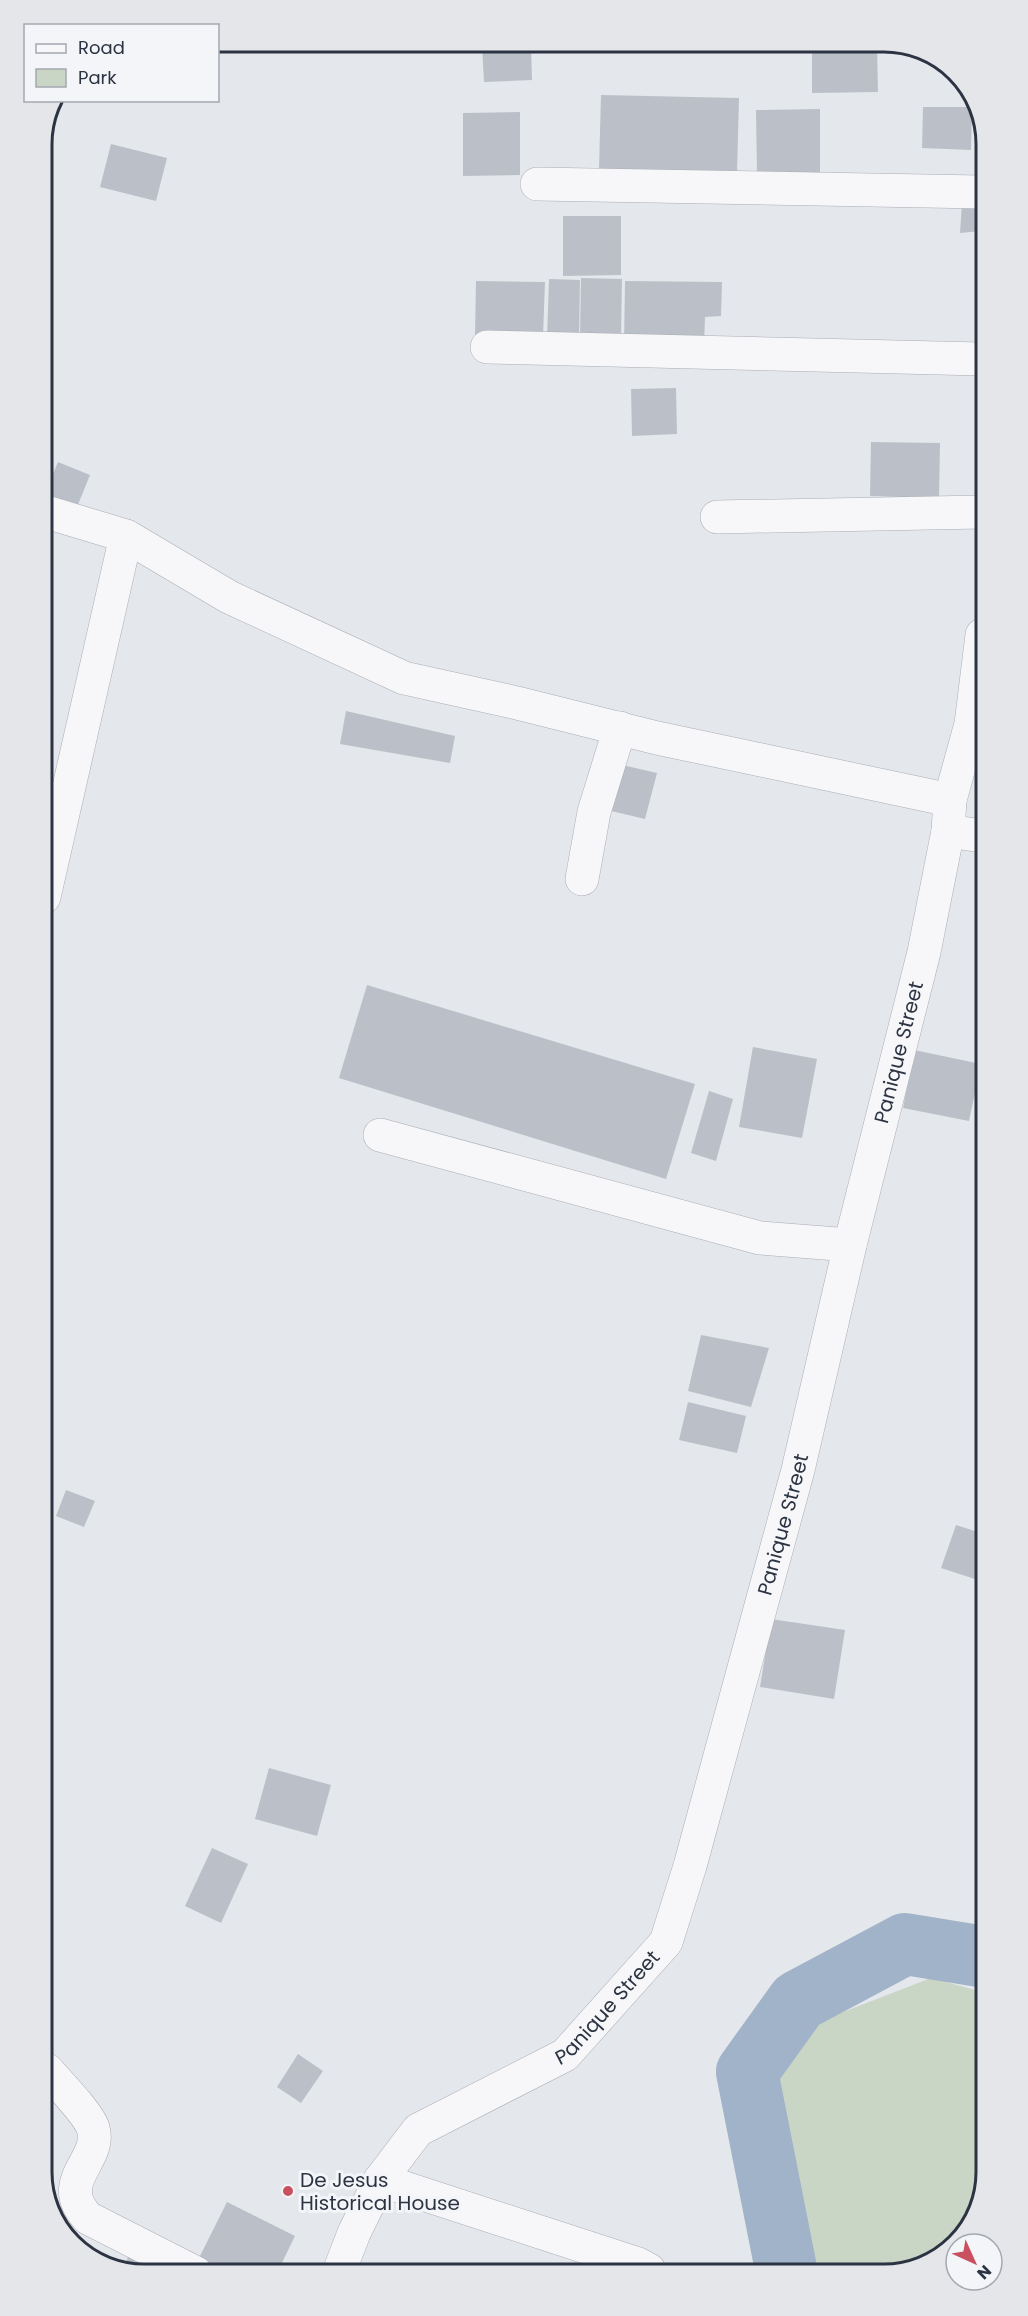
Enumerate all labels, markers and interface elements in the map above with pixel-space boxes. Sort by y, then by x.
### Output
legend [24,24,219,102]
text: Road [78,35,125,60]
text: Park [78,65,117,90]
street label: Panique Street [867,978,930,1126]
street label: Panique Street [751,1451,815,1598]
street label: Panique Street [550,1944,666,2072]
place label: De Jesus Historical House [300,2166,460,2217]
marker: De Jesus Historical House [281,2184,295,2198]
north arrow [944,2232,1004,2292]
text: N [972,2260,997,2285]

